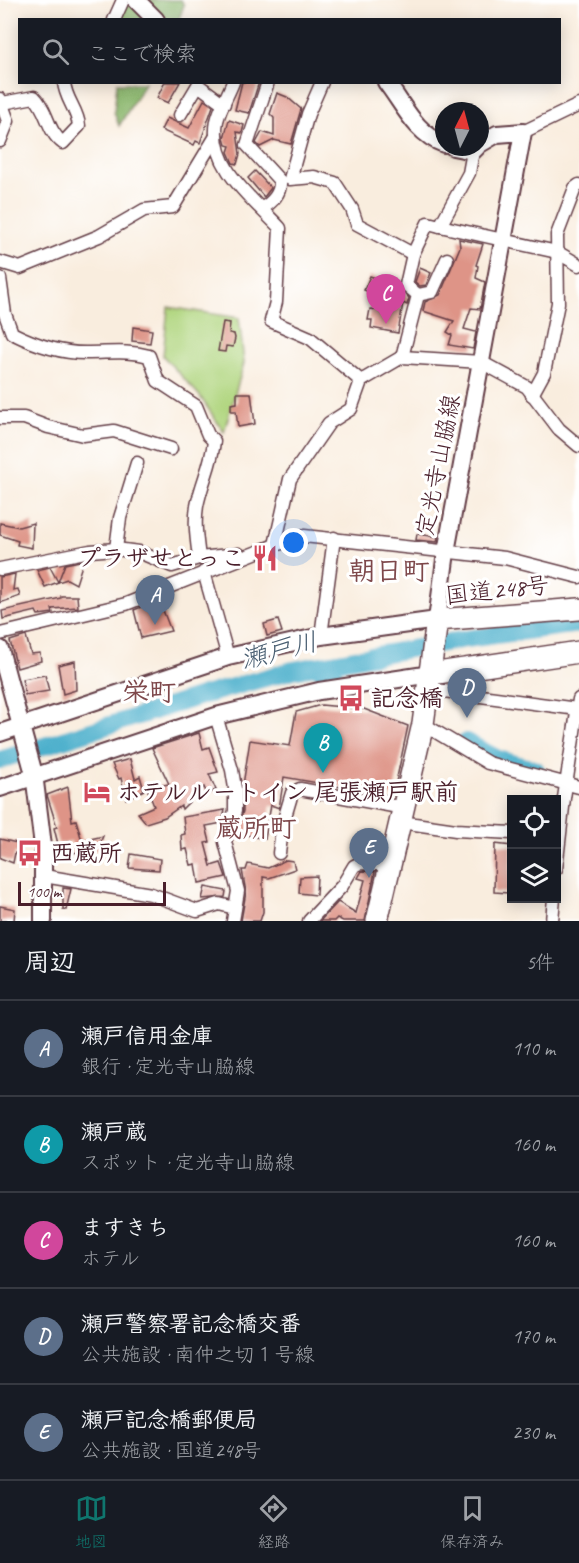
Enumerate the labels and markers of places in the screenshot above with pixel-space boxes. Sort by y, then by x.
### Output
pin: C [366,274,406,324]
place label: プラザせとっこ [77,543,245,573]
restaurant icon: プラザせとっこ [250,543,280,573]
pin: A [136,576,174,625]
pin: D [448,668,486,718]
bus stop icon: 記念橋 [336,683,366,713]
place label: 記念橋 [371,683,443,713]
pin: B [304,724,342,773]
hotel icon: ホテルルートイン 尾張瀬戸駅前 [82,777,112,807]
place label: ホテルルートイン 尾張瀬戸駅前 [117,777,458,807]
pin: E [350,828,388,878]
bus stop icon: 西蔵所 [15,838,45,868]
place label: 西蔵所 [50,838,122,868]

